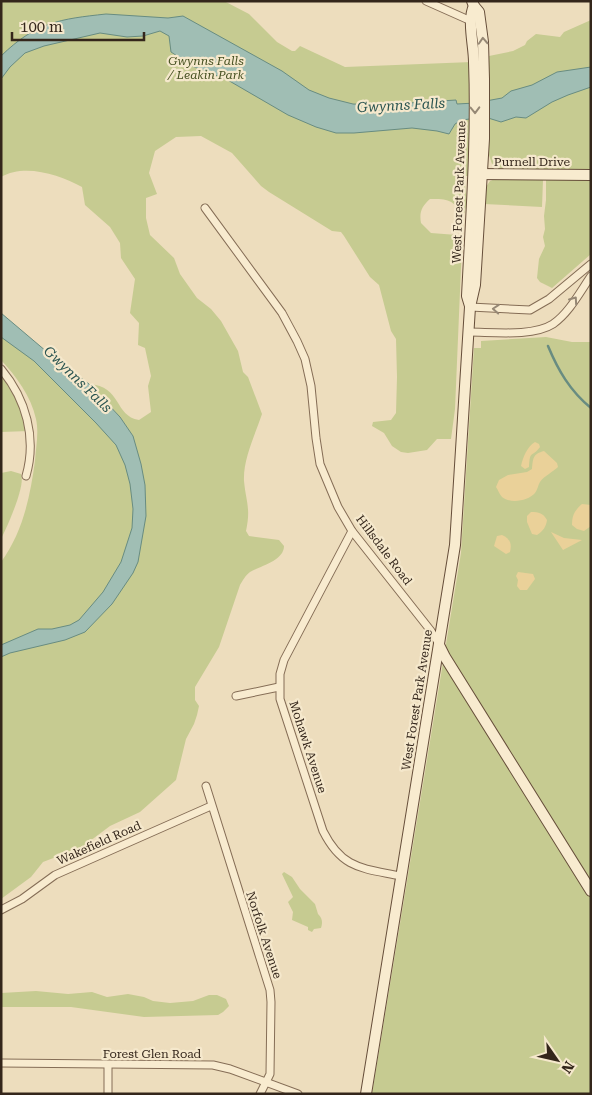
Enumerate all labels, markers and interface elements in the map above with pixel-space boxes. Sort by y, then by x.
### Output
scale bar [12,10,145,42]
text: 100 m [20,18,63,36]
one-way arrow [477,37,488,45]
park label: Gwynns Falls / Leakin Park [167,54,245,82]
water label: Gwynns Falls [357,95,446,115]
one-way arrow [470,106,480,114]
street label: West Forest Park Avenue [450,120,468,264]
street label: Purnell Drive [494,155,571,169]
one-way arrow [568,296,577,306]
one-way arrow [491,303,499,314]
water label: Gwynns Falls [41,343,116,416]
street label: Hillsdale Road [353,512,415,588]
street label: West Forest Park Avenue [399,628,435,772]
street label: Mohawk Avenue [286,699,330,795]
street label: Wakefield Road [55,818,143,868]
street label: Norfolk Avenue [243,889,285,981]
north arrow [532,1035,582,1085]
street label: Forest Glen Road [103,1047,202,1061]
text: N [558,1058,577,1076]

